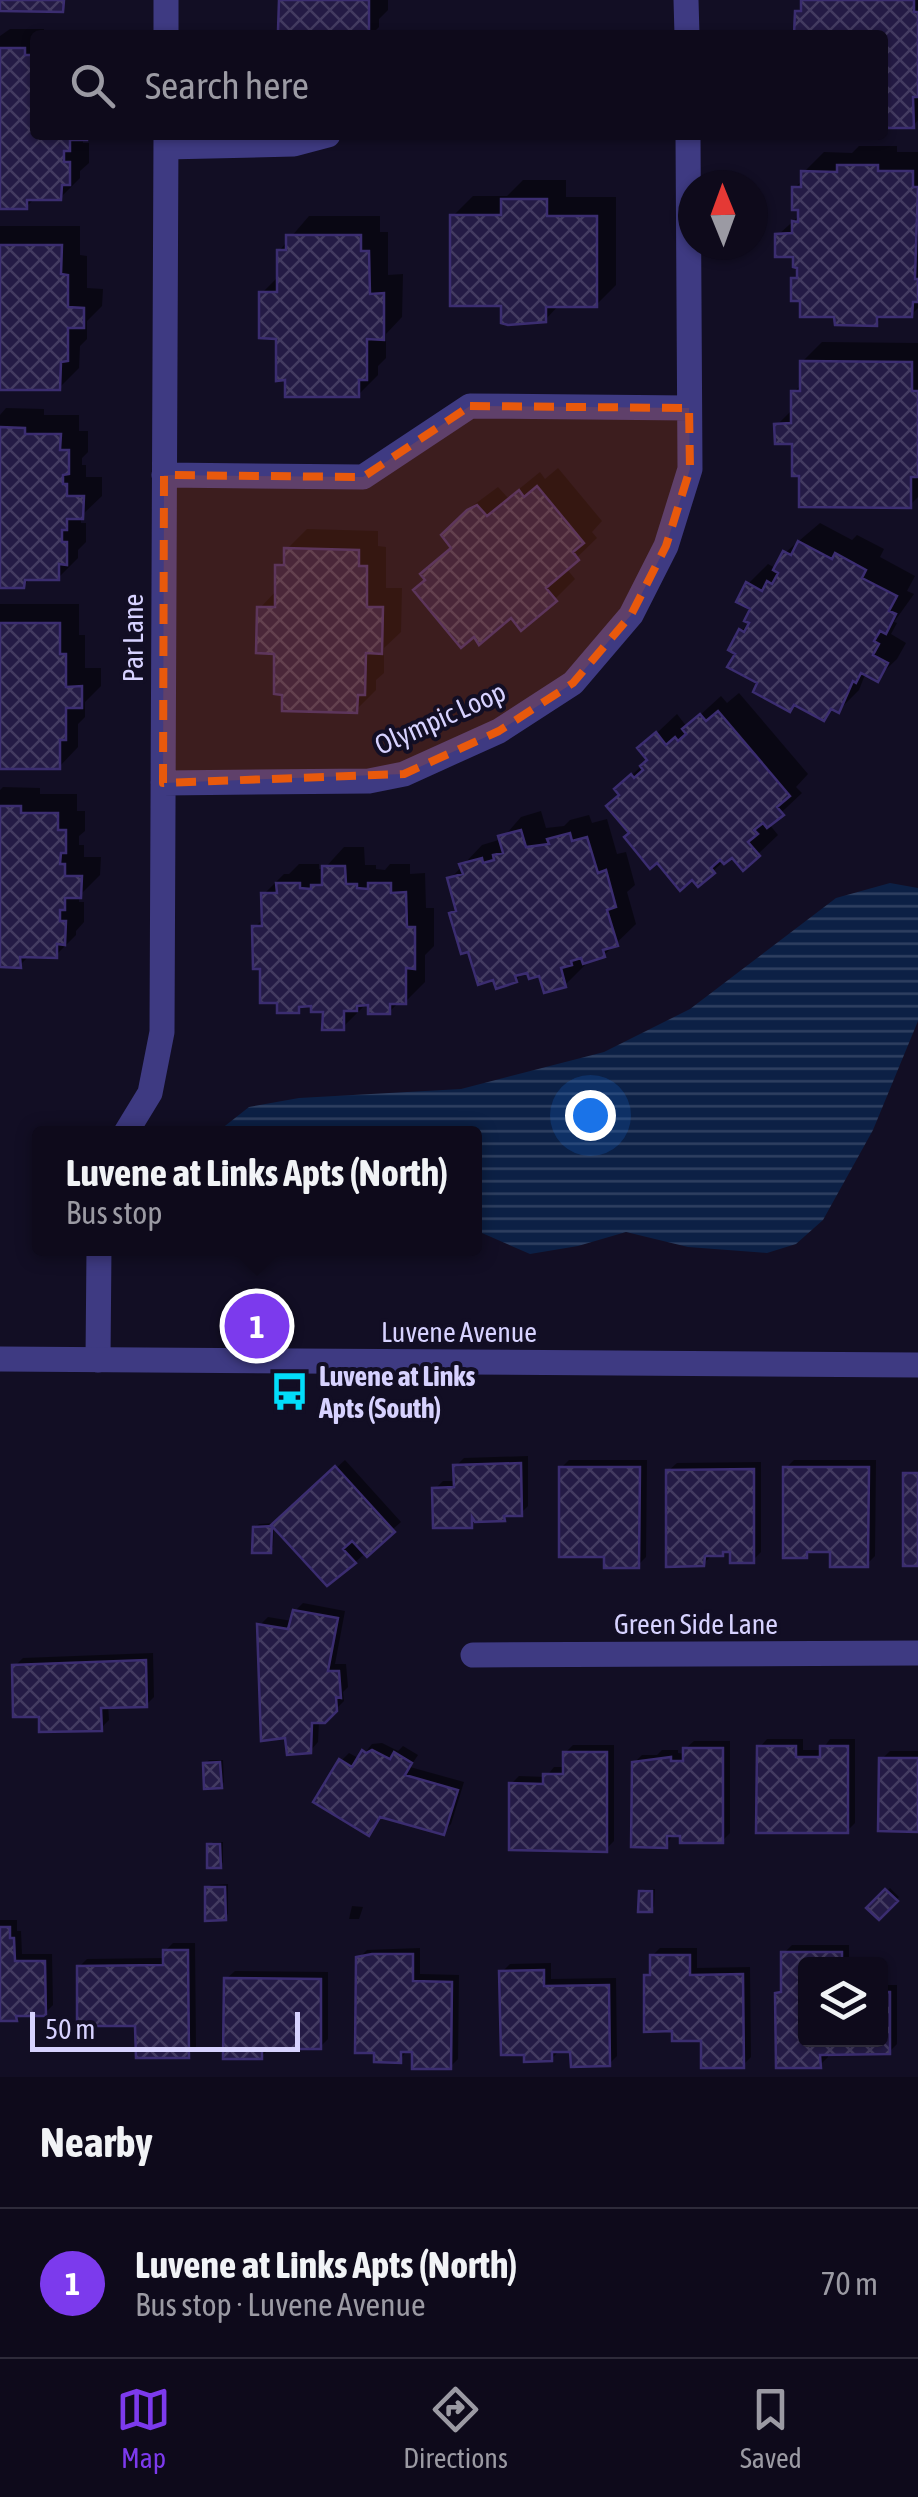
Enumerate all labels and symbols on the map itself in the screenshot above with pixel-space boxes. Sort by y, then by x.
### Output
north arrow [678,170,768,260]
street label: Par Lane [117,594,149,682]
street label: Olympic Loop [370,675,510,761]
your location [565,1090,616,1141]
pin: 1 [224,1288,290,1364]
street label: Luvene Avenue [381,1316,537,1348]
place label: Luvene at Links Apts (South) [318,1360,476,1424]
bus stop icon: Luvene at Links Apts (South) [268,1371,310,1413]
street label: Green Side Lane [614,1608,778,1640]
scale bar [30,2007,300,2052]

